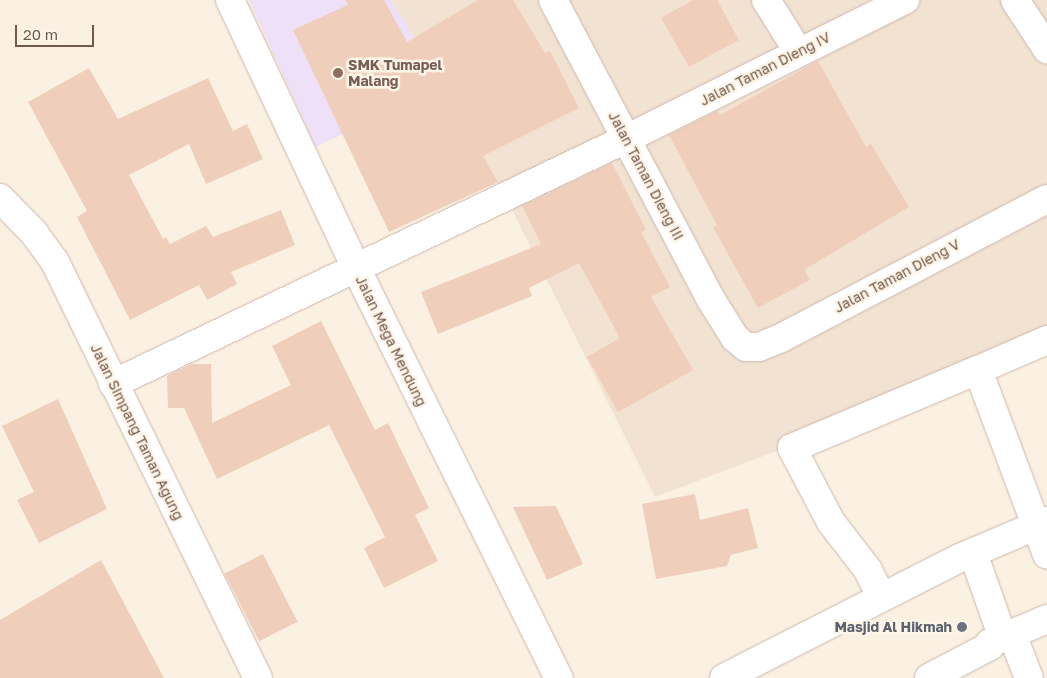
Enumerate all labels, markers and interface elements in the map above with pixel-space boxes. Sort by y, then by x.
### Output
scale bar [18,15,96,47]
text: 20 m [23,25,58,43]
street label: Jalan Taman Dieng IV [697,29,833,109]
place label: SMK Tumapel Malang [348,57,442,90]
marker: SMK Tumapel Malang [332,67,344,79]
street label: Jalan Taman Dieng III [605,109,687,243]
street label: Jalan Taman Dieng V [831,236,963,316]
street label: Jalan Mega Mendung [352,273,430,409]
street label: Jalan Simpang Taman Agung [87,341,187,523]
place label: Masjid Al Hikmah [834,619,952,635]
marker: Masjid Al Hikmah [956,621,968,633]

